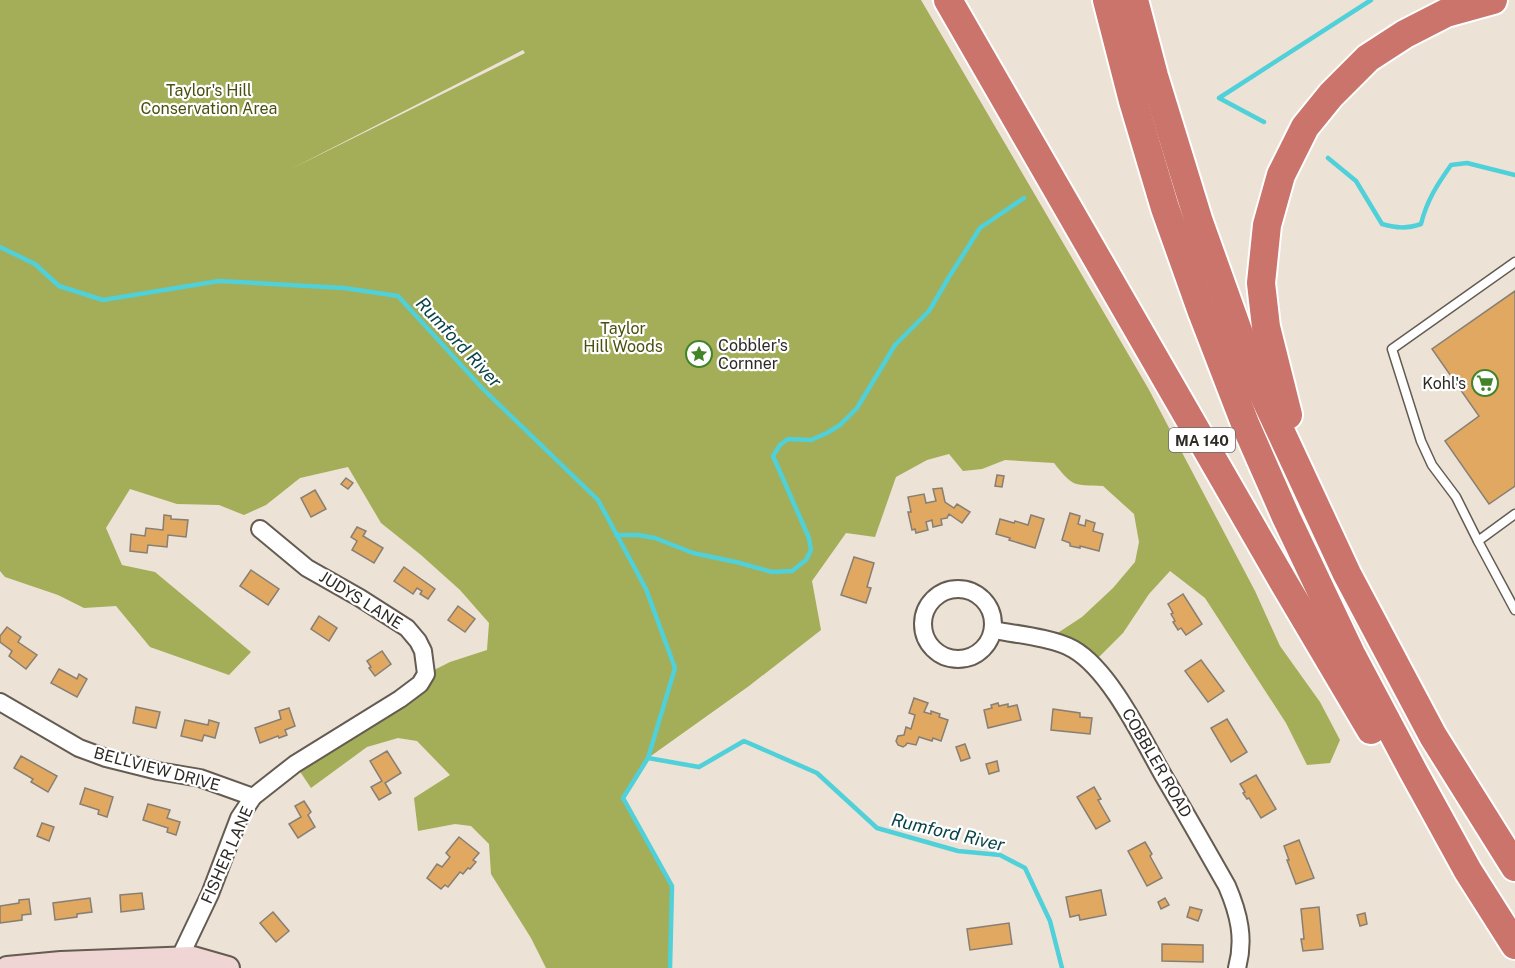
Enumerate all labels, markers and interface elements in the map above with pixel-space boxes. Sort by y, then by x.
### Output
park label: Taylor's Hill Conservation Area [141,81,277,118]
water label: Rumford River [412,293,506,392]
park label: Taylor Hill Woods [583,319,663,356]
place label: Cobbler's Cornner [718,336,788,373]
place icon: Cobbler's Cornner [684,339,714,369]
supermarket icon: Kohl's [1470,368,1500,398]
place label: Kohl's [1422,374,1466,393]
road number: MA 140 [1169,428,1235,452]
street label: JUDYS LANE [316,567,406,633]
street label: COBBLER ROAD [1118,705,1196,821]
street label: BELLVIEW DRIVE [92,743,222,795]
street label: FISHER LANE [197,803,257,907]
water label: Rumford River [889,809,1007,855]

